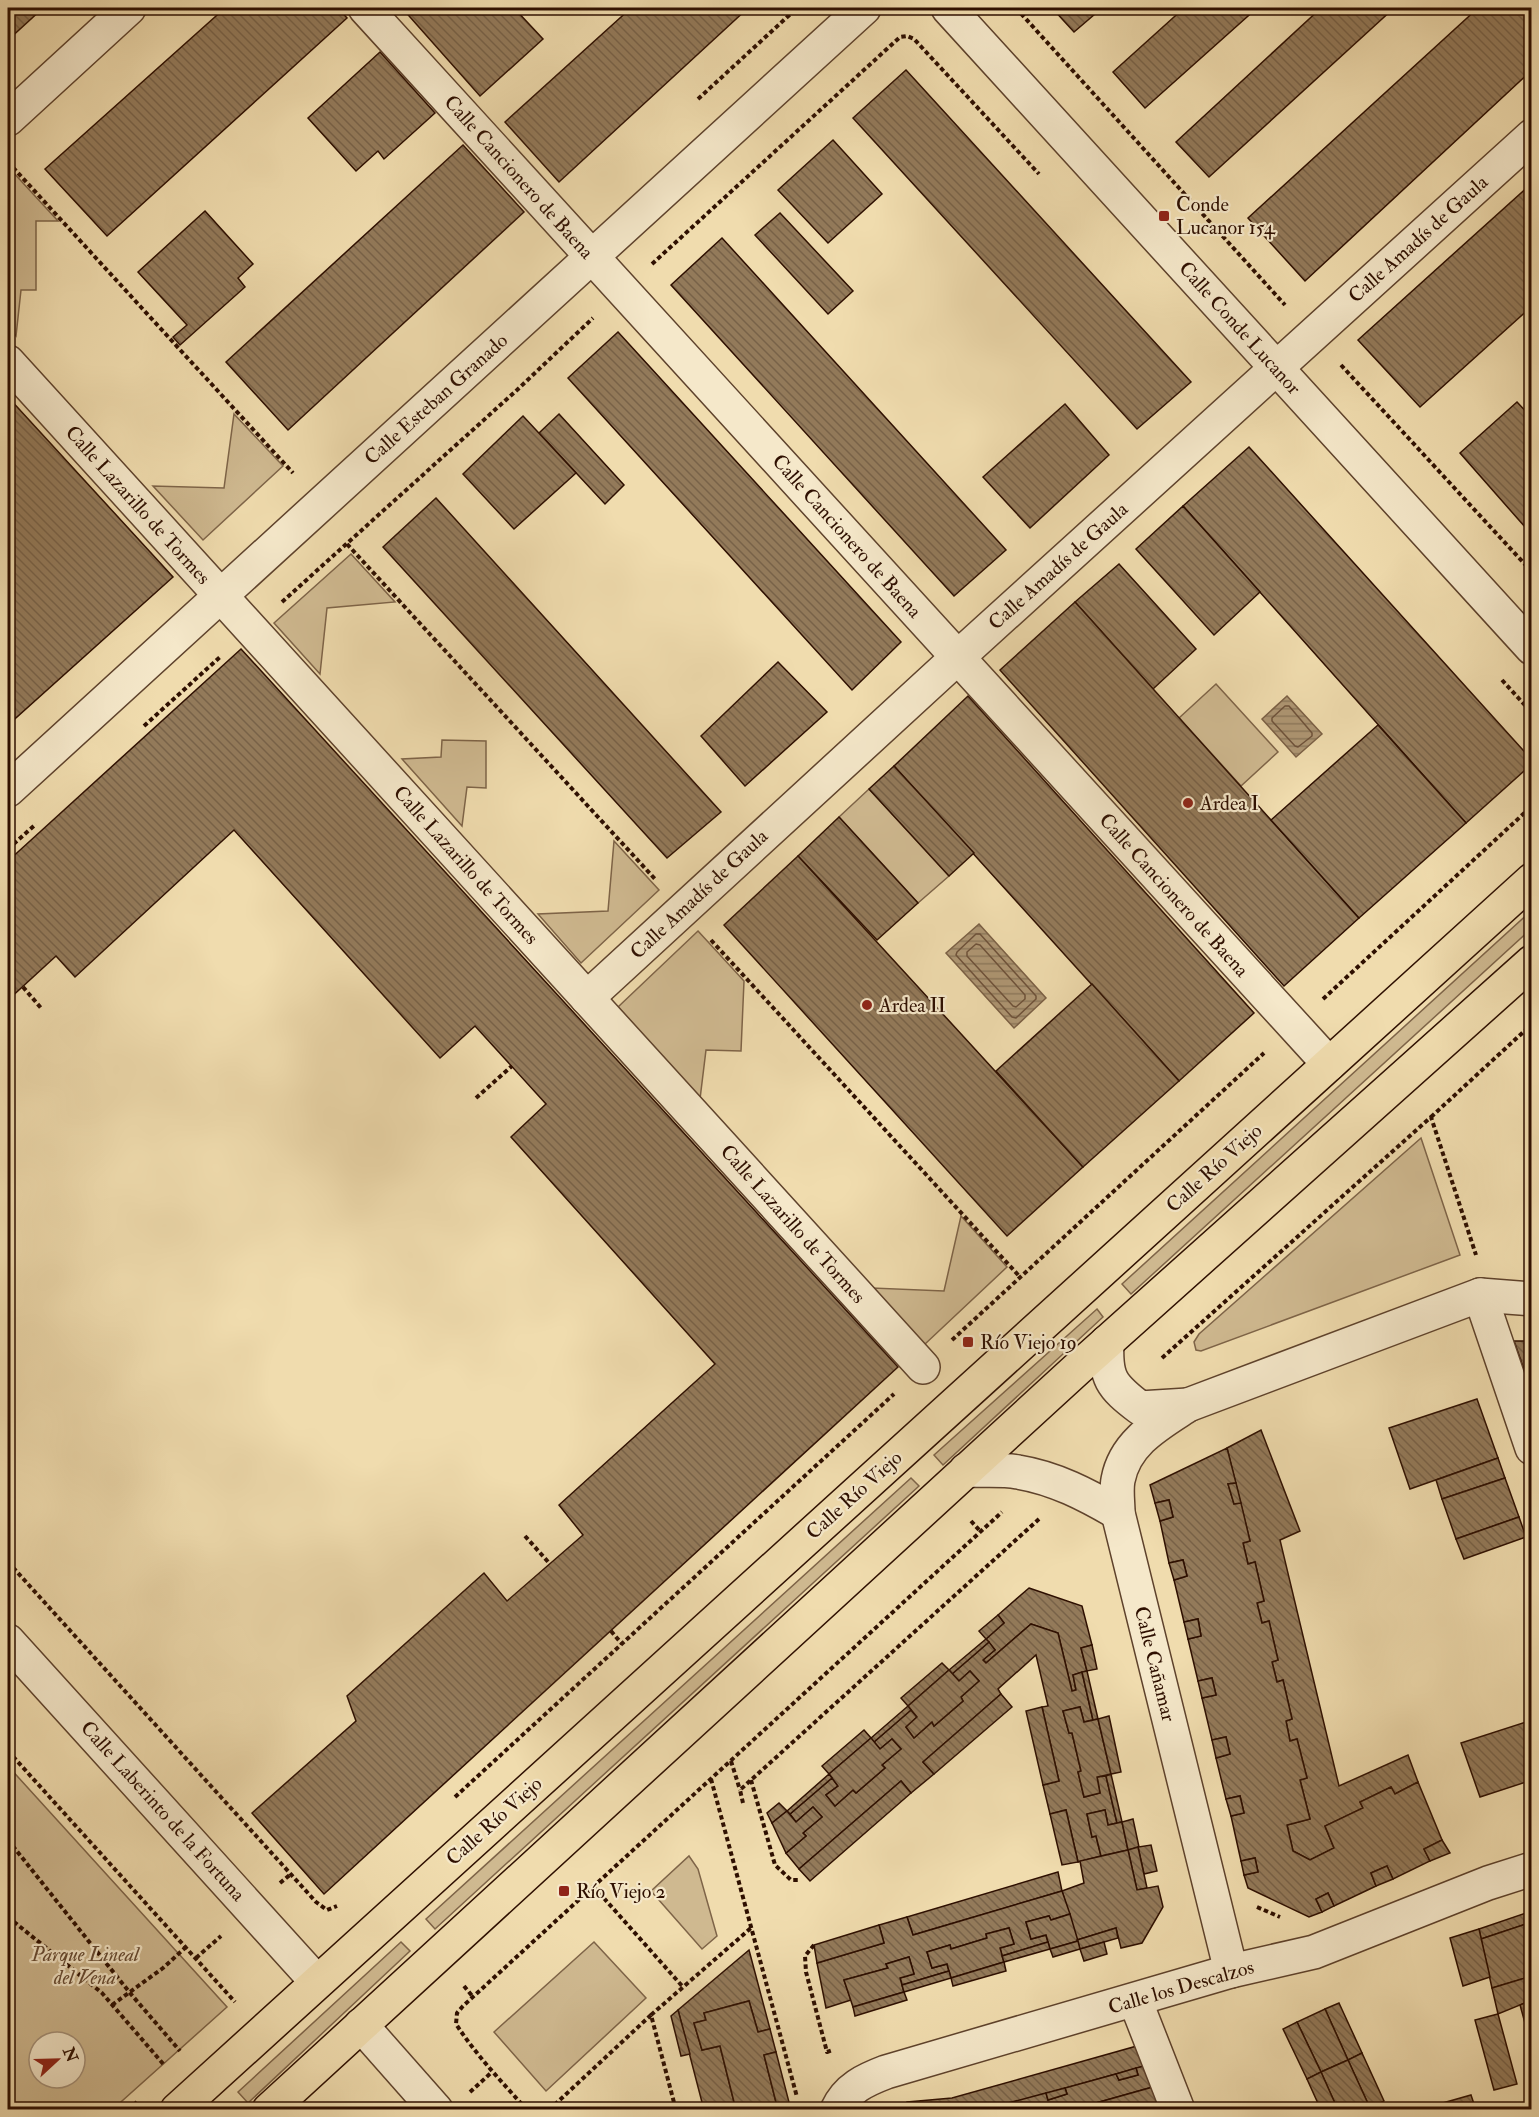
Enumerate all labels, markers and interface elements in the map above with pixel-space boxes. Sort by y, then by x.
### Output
street label: Calle Cancionero de Baena [439,90,600,265]
street label: Calle Amadís de Gaula [1343,169,1494,308]
place label: Conde Lucanor 154 [1176,192,1276,240]
marker: Conde Lucanor 154 [1157,209,1171,223]
street label: Calle Conde Lucanor [1174,256,1307,400]
street label: Calle Esteban Granado [359,328,513,470]
street label: Calle Lazarillo de Tormes [60,420,216,590]
street label: Calle Cancionero de Baena [767,449,928,624]
street label: Calle Amadís de Gaula [983,496,1134,635]
street label: Calle Lazarillo de Tormes [388,780,544,950]
place label: Ardea I [1199,791,1259,816]
marker: Ardea I [1181,796,1195,810]
street label: Calle Cancionero de Baena [1094,808,1255,983]
street label: Calle Amadís de Gaula [625,823,774,964]
place label: Ardea II [878,993,946,1018]
marker: Ardea II [860,998,874,1012]
street label: Calle Río Viejo [1161,1118,1267,1218]
street label: Calle Lazarillo de Tormes [715,1139,871,1309]
place label: Río Viejo 19 [980,1330,1077,1355]
marker: Río Viejo 19 [961,1335,975,1349]
street label: Calle Río Viejo [801,1445,907,1545]
street label: Calle Cañamar [1129,1604,1182,1725]
street label: Calle Laberinto de la Fortuna [75,1716,251,1907]
street label: Calle Río Viejo [441,1771,547,1871]
place label: Río Viejo 2 [576,1879,666,1904]
marker: Río Viejo 2 [557,1884,571,1898]
park label: Parque Lineal del Vena [30,1942,141,1990]
street label: Calle los Descalzos [1105,1954,1257,2020]
north arrow [27,2030,87,2090]
text: N [58,2043,82,2066]

